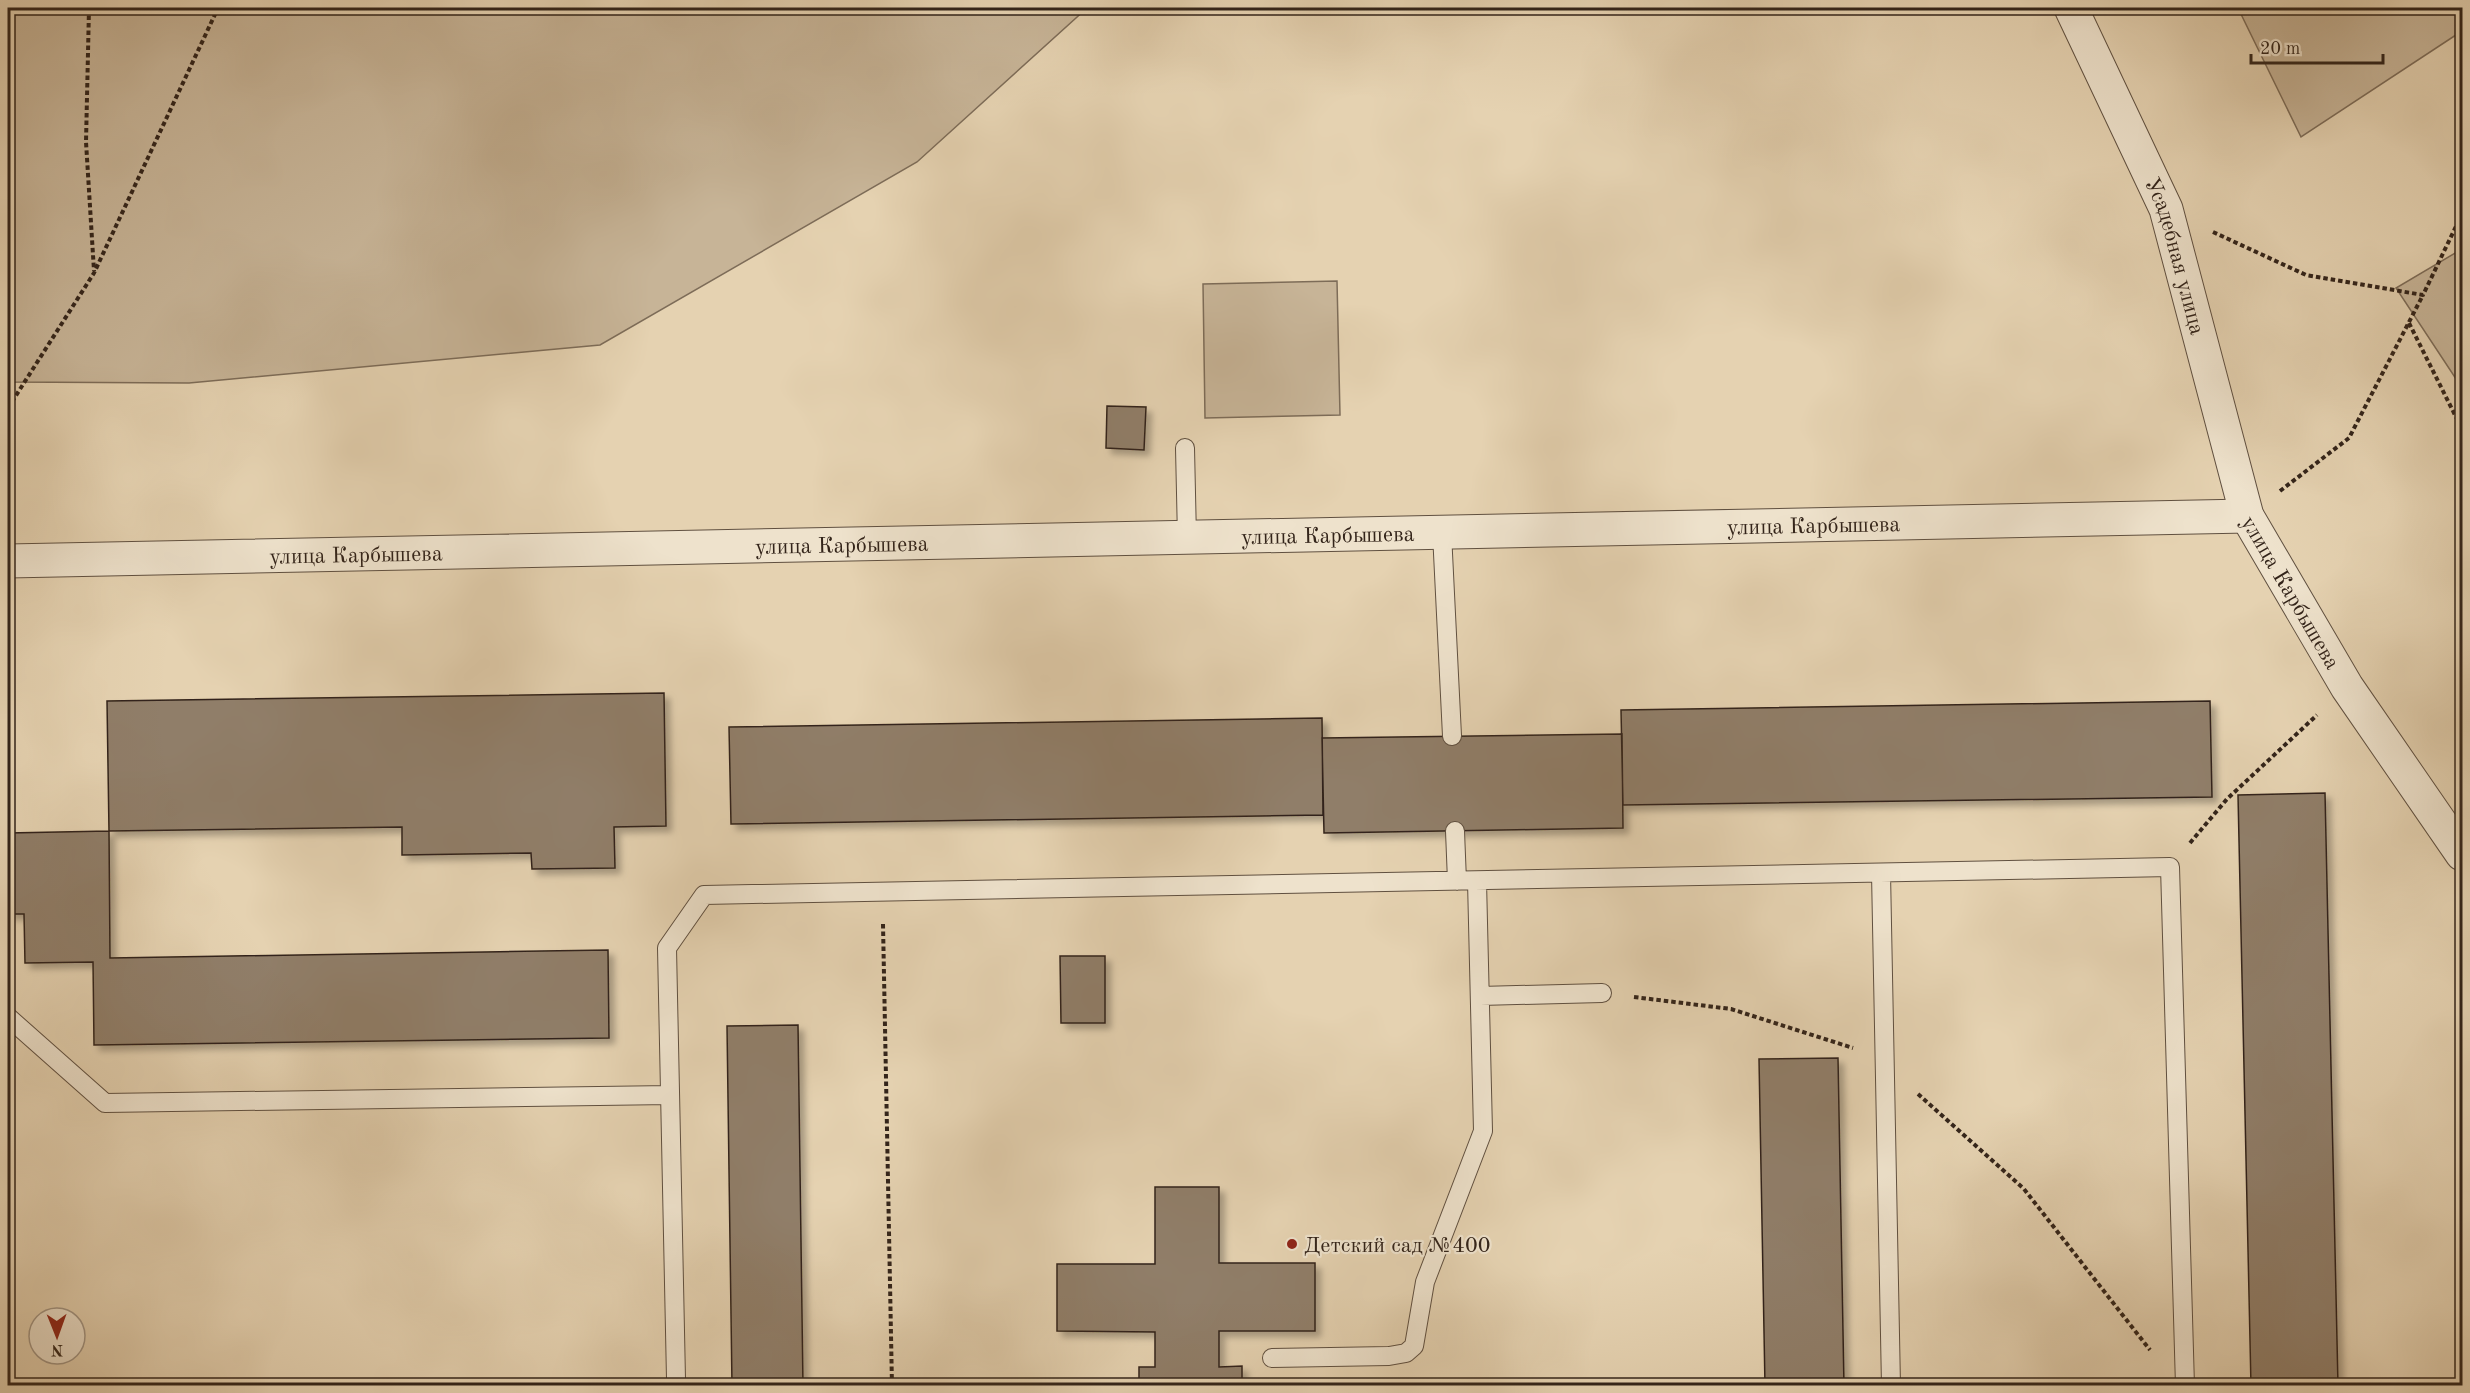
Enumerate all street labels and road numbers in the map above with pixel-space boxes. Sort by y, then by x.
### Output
street label: Усадебная улица [2140,174,2208,338]
street label: улица Карбышева [2237,513,2343,674]
street label: улица Карбышева [1727,514,1901,539]
street label: улица Карбышева [1241,524,1415,549]
street label: улица Карбышева [755,533,929,559]
street label: улица Карбышева [269,543,443,569]

